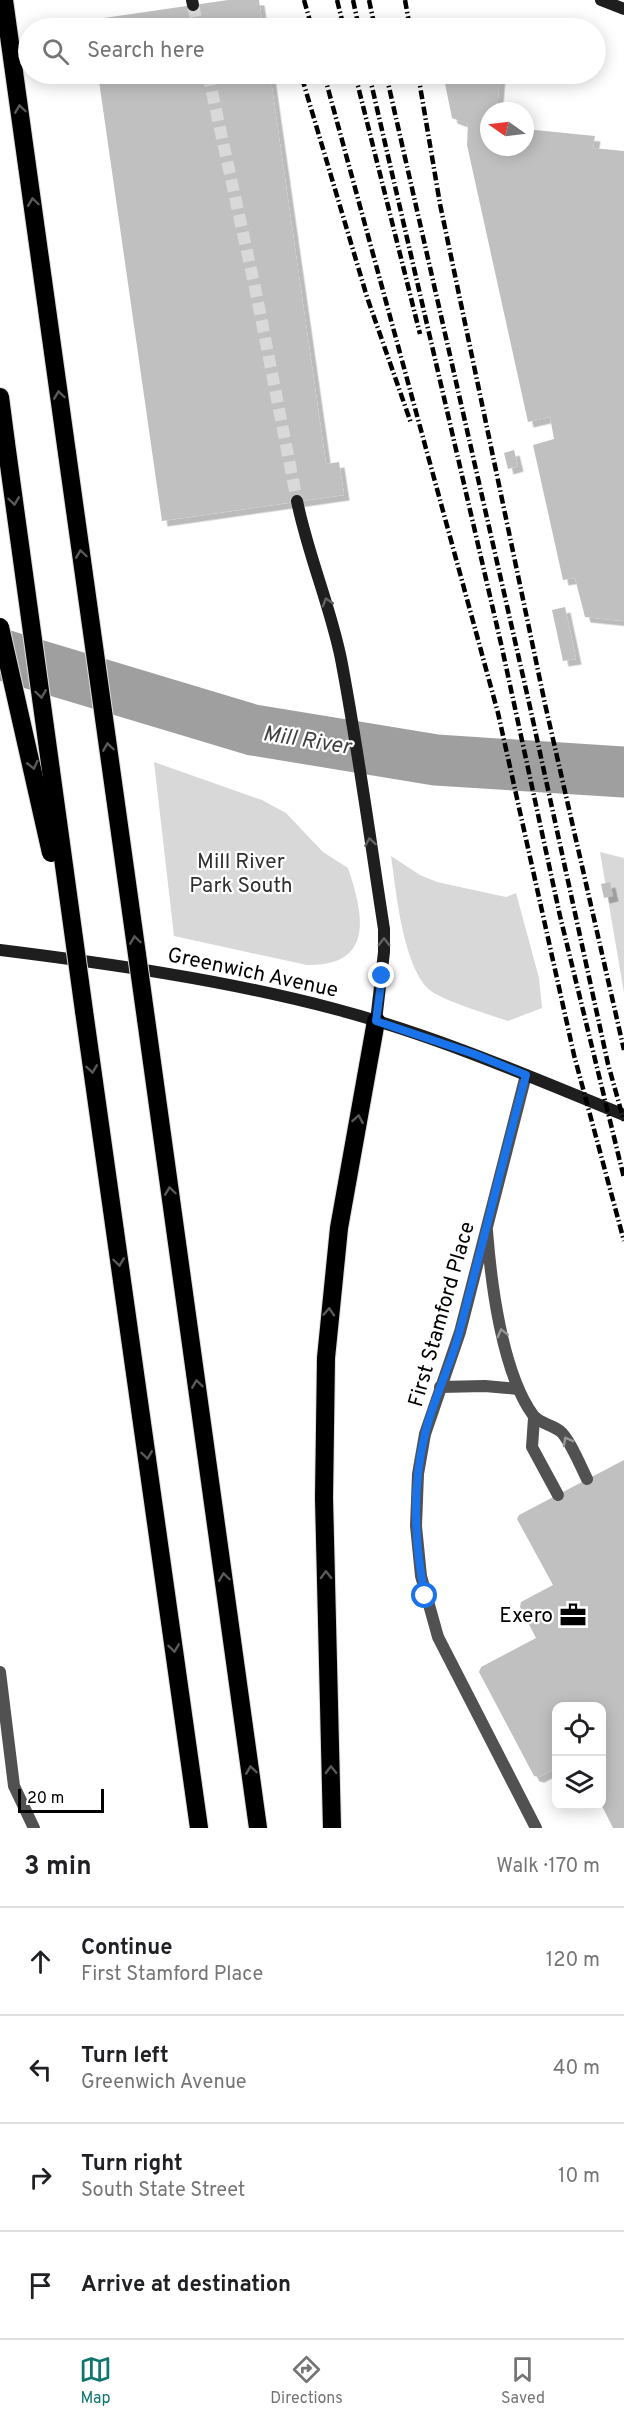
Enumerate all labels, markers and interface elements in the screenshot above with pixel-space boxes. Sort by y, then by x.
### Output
search box [18,18,606,84]
icon: search [39,35,72,68]
text: Search here [87,38,205,65]
north arrow [480,102,534,156]
one-way arrow [14,104,26,113]
one-way arrow [27,197,39,207]
one-way arrow [54,390,66,400]
one-way arrow [8,496,20,506]
one-way arrow [76,550,88,559]
one-way arrow [322,597,334,608]
one-way arrow [34,690,46,699]
water label: Mill River [261,721,354,762]
one-way arrow [103,743,115,752]
one-way arrow [25,760,38,770]
one-way arrow [364,837,377,847]
park label: Mill River Park South [189,849,293,900]
one-way arrow [129,936,142,945]
one-way arrow [378,937,390,946]
street label: Greenwich Avenue [165,942,341,1005]
route end [368,962,394,988]
one-way arrow [86,1064,98,1073]
one-way arrow [351,1115,364,1125]
one-way arrow [164,1186,177,1195]
street label: First Stamford Place [403,1219,482,1410]
one-way arrow [113,1257,125,1266]
one-way arrow [322,1307,335,1316]
one-way arrow [497,1328,510,1338]
one-way arrow [192,1379,204,1388]
one-way arrow [563,1437,574,1448]
one-way arrow [140,1450,152,1460]
one-way arrow [320,1570,332,1579]
one-way arrow [219,1572,231,1581]
route start [411,1582,437,1608]
office icon: Exero [558,1600,588,1630]
place label: Exero [499,1603,553,1630]
one-way arrow [167,1643,180,1653]
map controls [552,1702,606,1810]
button: locate [552,1702,606,1756]
button: layers [552,1756,606,1810]
one-way arrow [245,1765,257,1775]
one-way arrow [324,1765,337,1774]
scale bar [18,1786,104,1814]
text: 20 m [27,1789,64,1809]
text: 3 min [24,1851,92,1884]
text: Walk · 170 m [496,1854,600,1880]
text: Continue [81,1935,172,1962]
icon: ahead [24,1945,57,1978]
text: 120 m [546,1948,600,1974]
text: First Stamford Place [81,1962,263,1988]
text: Turn left [81,2043,169,2070]
icon: left [24,2053,57,2086]
text: 40 m [553,2056,600,2082]
text: Greenwich Avenue [81,2070,247,2096]
text: Turn right [81,2151,183,2178]
icon: right [24,2161,57,2194]
text: 10 m [558,2164,600,2190]
text: South State Street [81,2178,245,2204]
icon: arrive [24,2269,57,2302]
text: Arrive at destination [81,2272,291,2299]
tab: Map [79,2353,112,2409]
tab: Directions [270,2353,343,2409]
tab: Saved [501,2353,545,2409]

